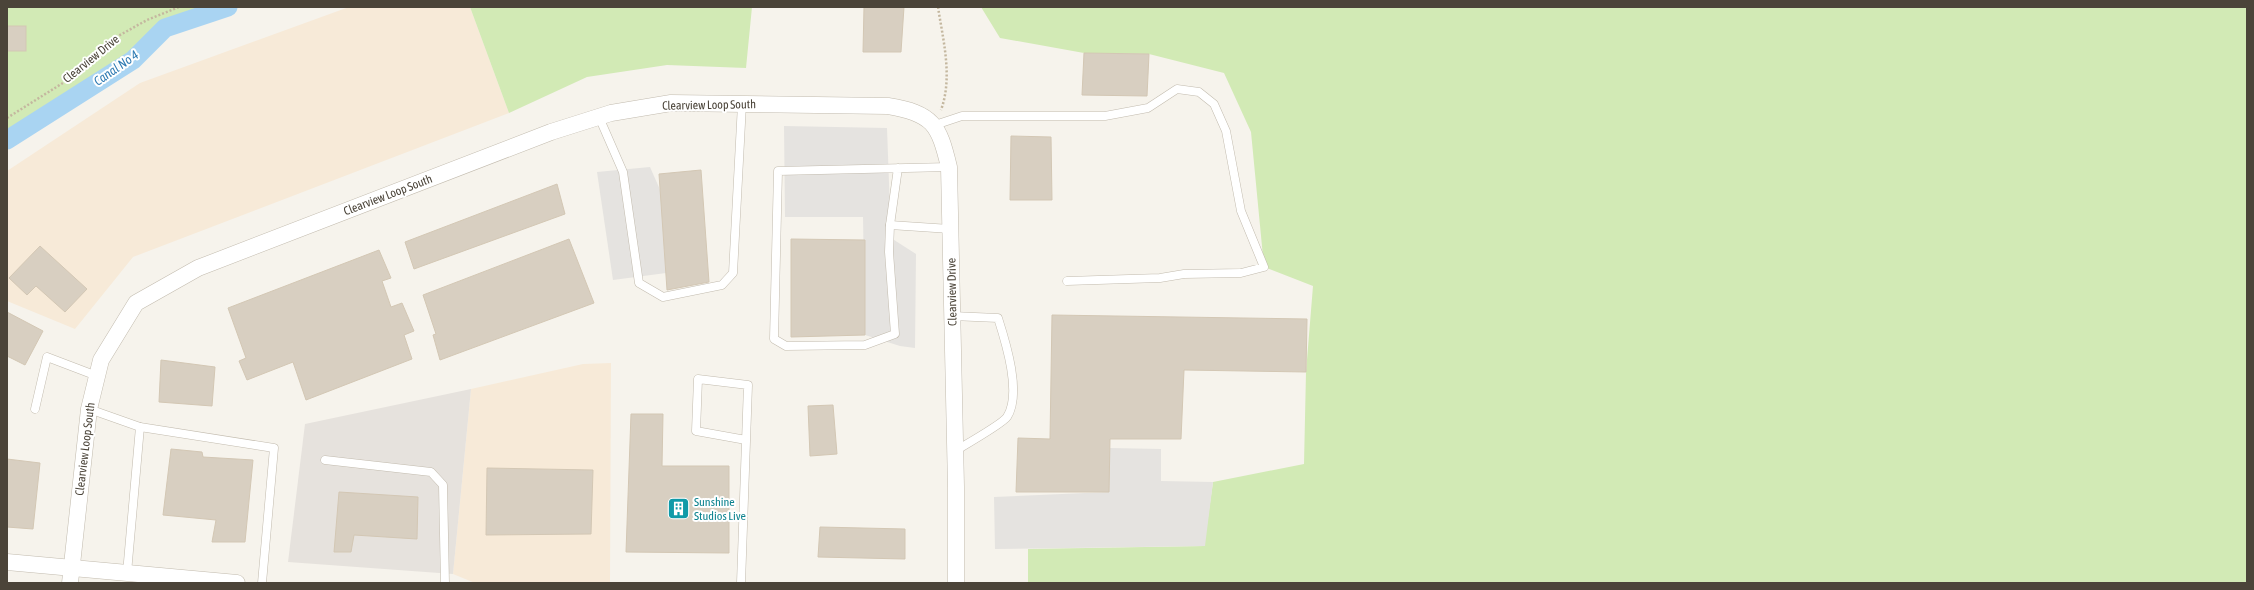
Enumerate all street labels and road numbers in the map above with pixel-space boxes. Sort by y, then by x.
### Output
street label: Clearview Drive [60,32,122,86]
street label: Clearview Loop South [662,97,756,113]
street label: Clearview Loop South [342,172,434,218]
street label: Clearview Drive [944,258,960,326]
street label: Clearview Loop South [72,402,98,496]

